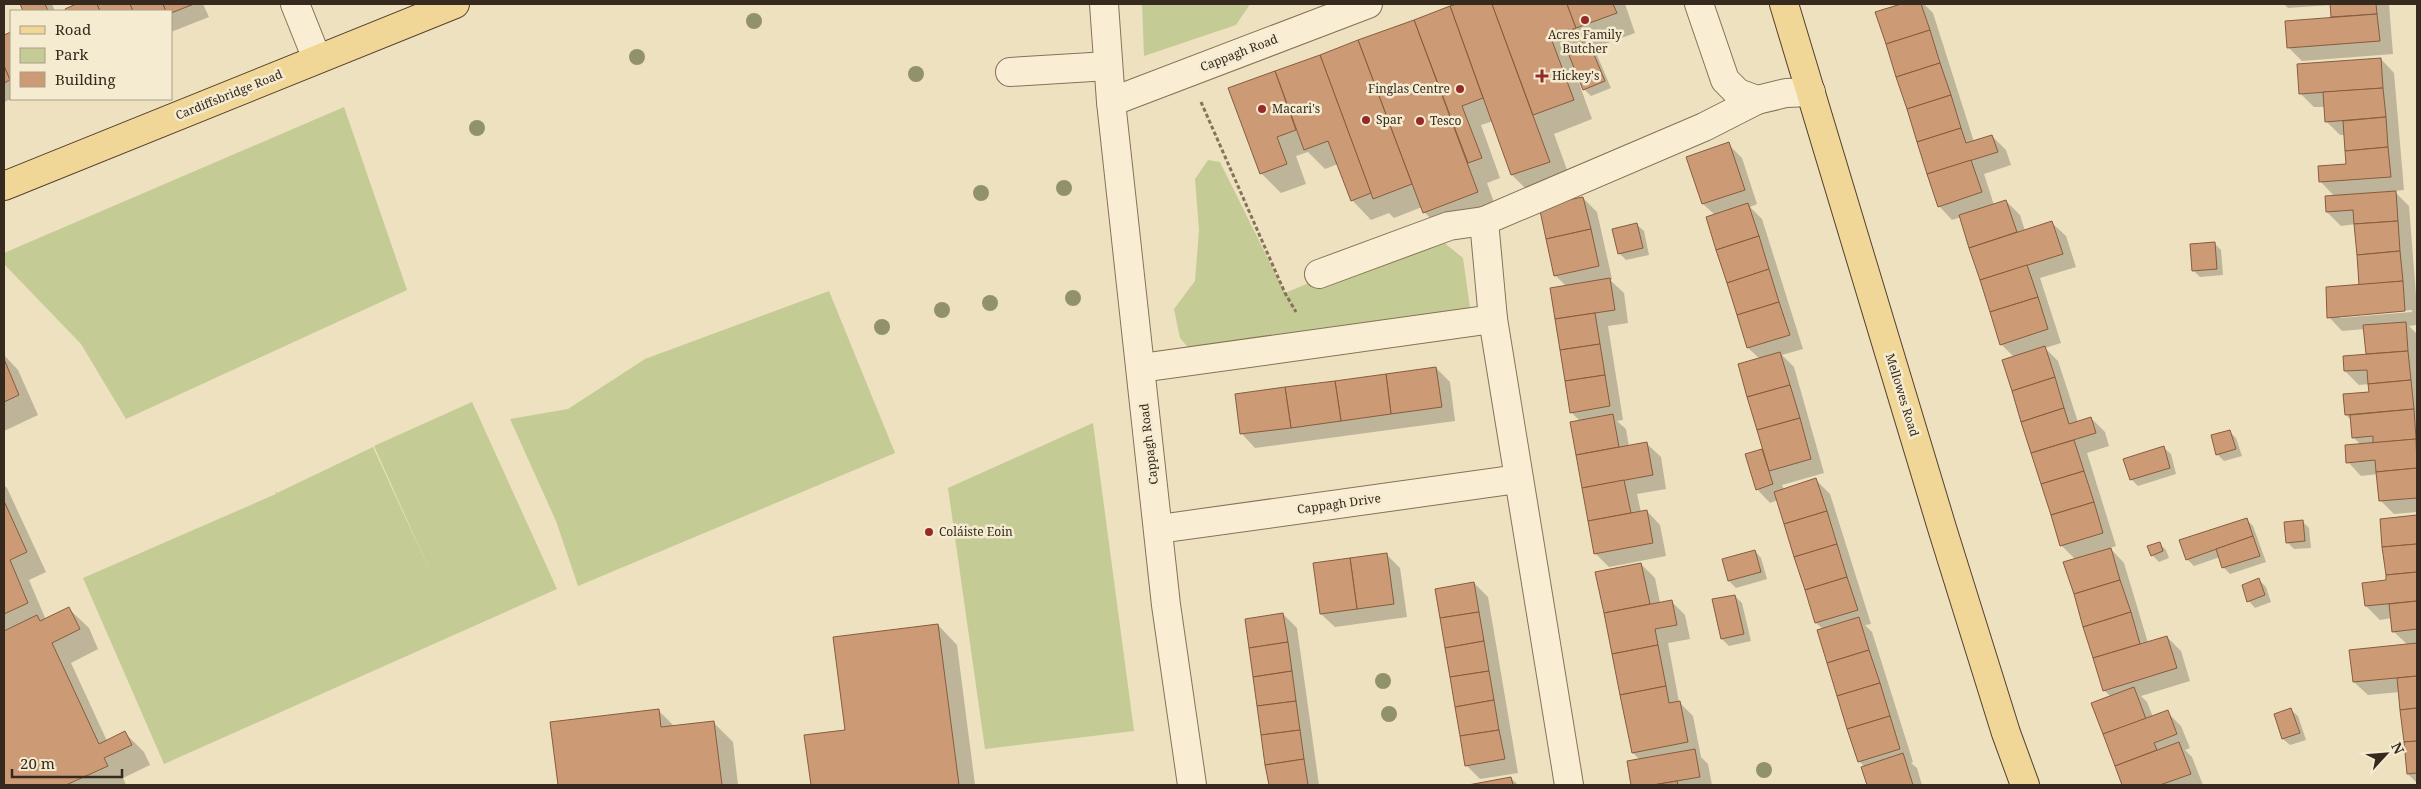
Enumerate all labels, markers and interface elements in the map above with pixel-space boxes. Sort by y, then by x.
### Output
legend [10,10,172,100]
marker: Acres Family Butcher [1579,14,1591,26]
text: Road [55,19,91,39]
place label: Acres Family Butcher [1548,26,1622,57]
street label: Cappagh Road [1198,30,1281,75]
text: Park [55,44,89,64]
street label: Cardiffsbridge Road [173,65,285,124]
place label: Hickey's [1552,67,1599,84]
text: Building [55,69,116,89]
marker: Hickey's [1536,70,1548,82]
place label: Finglas Centre [1368,80,1450,97]
marker: Finglas Centre [1454,83,1466,95]
place label: Macari's [1272,100,1320,117]
marker: Macari's [1256,103,1268,115]
place label: Spar [1376,111,1403,128]
place label: Tesco [1430,112,1461,129]
marker: Spar [1360,114,1372,126]
marker: Tesco [1414,115,1426,127]
street label: Mellowes Road [1882,351,1923,439]
street label: Cappagh Road [1135,402,1162,486]
street label: Cappagh Drive [1296,489,1382,518]
place label: Coláiste Eoin [939,523,1013,540]
marker: Coláiste Eoin [923,526,935,538]
north arrow [2361,729,2411,779]
text: N [2387,739,2409,757]
scale bar [12,746,122,778]
text: 20 m [20,753,55,773]

